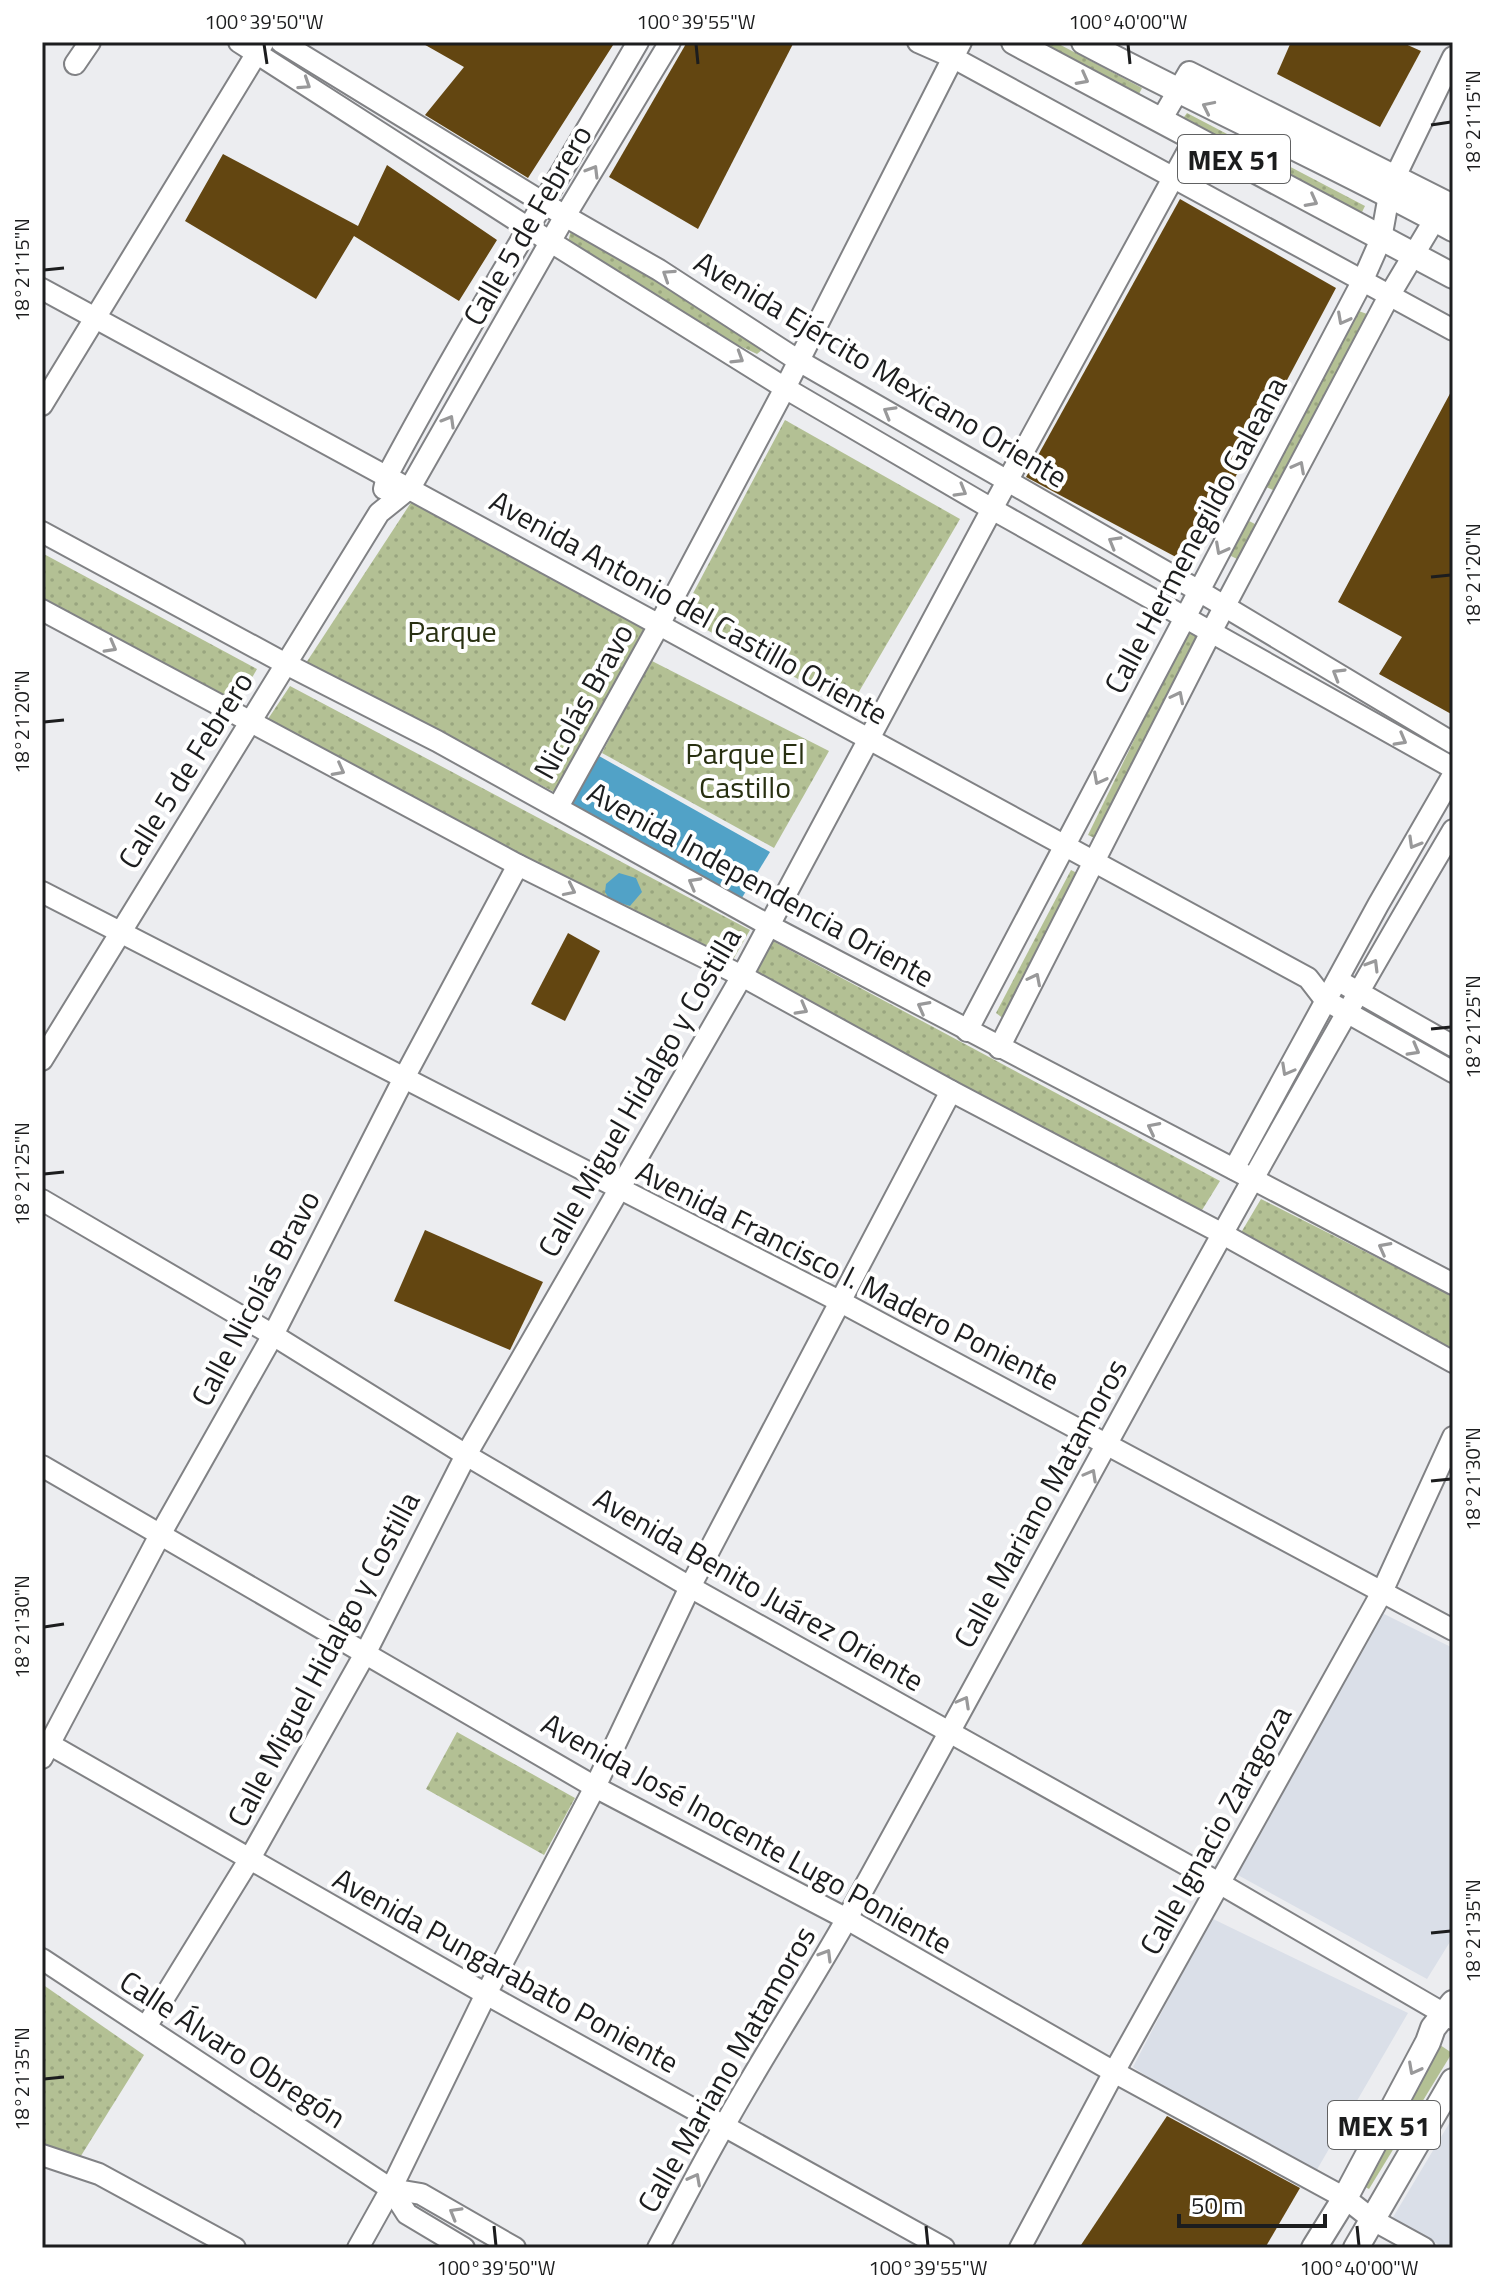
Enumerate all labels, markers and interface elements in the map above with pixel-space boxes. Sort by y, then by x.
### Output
text: 100°39'50"W [205,6,324,37]
text: 100°39'55"W [637,6,756,37]
text: 100°40'00"W [1069,6,1188,37]
one-way arrow [1074,69,1089,84]
text: 18°21'15"N [1457,70,1488,174]
one-way arrow [297,74,311,89]
one-way arrow [1201,101,1216,117]
street label: Calle 5 de Febrero [451,116,603,334]
road number: MEX 51 [1178,135,1290,183]
one-way arrow [583,165,598,180]
one-way arrow [1304,192,1318,207]
text: 18°21'15"N [6,218,37,322]
street label: Avenida Ejército Mexicano Oriente [686,239,1076,499]
one-way arrow [662,270,676,285]
one-way arrow [1337,311,1352,326]
one-way arrow [729,349,743,364]
street label: Calle Hermenegildo Galeana [1092,368,1298,702]
one-way arrow [883,406,898,422]
one-way arrow [439,415,455,429]
one-way arrow [1290,460,1305,475]
street label: Avenida Antonio del Castillo Oriente [481,478,897,736]
one-way arrow [952,481,967,497]
text: 18°21'20"N [1457,523,1488,627]
one-way arrow [1108,536,1123,552]
one-way arrow [1215,541,1230,555]
park label: Parque [407,608,497,654]
street label: Nicolás Bravo [521,615,645,787]
one-way arrow [102,638,117,653]
street label: Calle 5 de Febrero [106,662,264,878]
one-way arrow [1332,668,1347,684]
text: 18°21'20"N [6,670,37,774]
one-way arrow [1169,691,1184,706]
park label: Parque El Castillo [685,730,805,810]
one-way arrow [1392,730,1407,746]
one-way arrow [331,761,346,776]
street label: Avenida Independencia Oriente [579,769,943,999]
one-way arrow [1094,771,1109,785]
one-way arrow [1408,834,1424,849]
one-way arrow [688,878,702,893]
one-way arrow [562,881,577,896]
street label: Calle Miguel Hidalgo y Costilla [526,918,752,1266]
one-way arrow [1364,959,1379,974]
one-way arrow [1025,972,1040,987]
text: 18°21'25"N [1457,975,1488,1079]
one-way arrow [793,999,807,1015]
one-way arrow [916,1002,931,1017]
one-way arrow [1405,1040,1420,1055]
one-way arrow [1282,1062,1297,1076]
text: 18°21'25"N [6,1122,37,1226]
one-way arrow [1147,1122,1162,1137]
street label: Avenida Francisco I. Madero Poniente [628,1148,1068,1402]
street label: Calle Nicolás Bravo [179,1182,331,1414]
one-way arrow [1377,1242,1392,1257]
street label: Calle Mariano Matamoros [941,1350,1139,1656]
text: 18°21'30"N [1457,1427,1488,1531]
one-way arrow [1082,1469,1097,1484]
street label: Avenida Benito Juárez Oriente [585,1475,933,1703]
street label: Calle Miguel Hidalgo y Costilla [215,1483,431,1835]
text: 18°21'30"N [6,1575,37,1679]
one-way arrow [955,1696,970,1711]
street label: Calle Ignacio Zaragoza [1127,1697,1303,1963]
street label: Avenida José Inocente Lugo Poniente [533,1700,961,1966]
street label: Avenida Pungarabato Poniente [325,1856,687,2084]
text: 18°21'35"N [1457,1879,1488,1983]
street label: Calle Mariano Matamoros [625,1917,827,2221]
one-way arrow [816,1949,831,1964]
street label: Calle Álvaro Obregón [111,1958,355,2140]
text: 18°21'35"N [6,2027,37,2131]
one-way arrow [1408,2061,1423,2076]
road number: MEX 51 [1328,2101,1440,2149]
one-way arrow [685,2173,700,2188]
scale bar [1179,2178,1325,2228]
text: 50 m [1191,2187,1243,2223]
one-way arrow [449,2207,464,2223]
text: 100°39'50"W [437,2252,556,2283]
text: 100°39'55"W [869,2252,988,2283]
text: 100°40'00"W [1300,2252,1419,2283]

